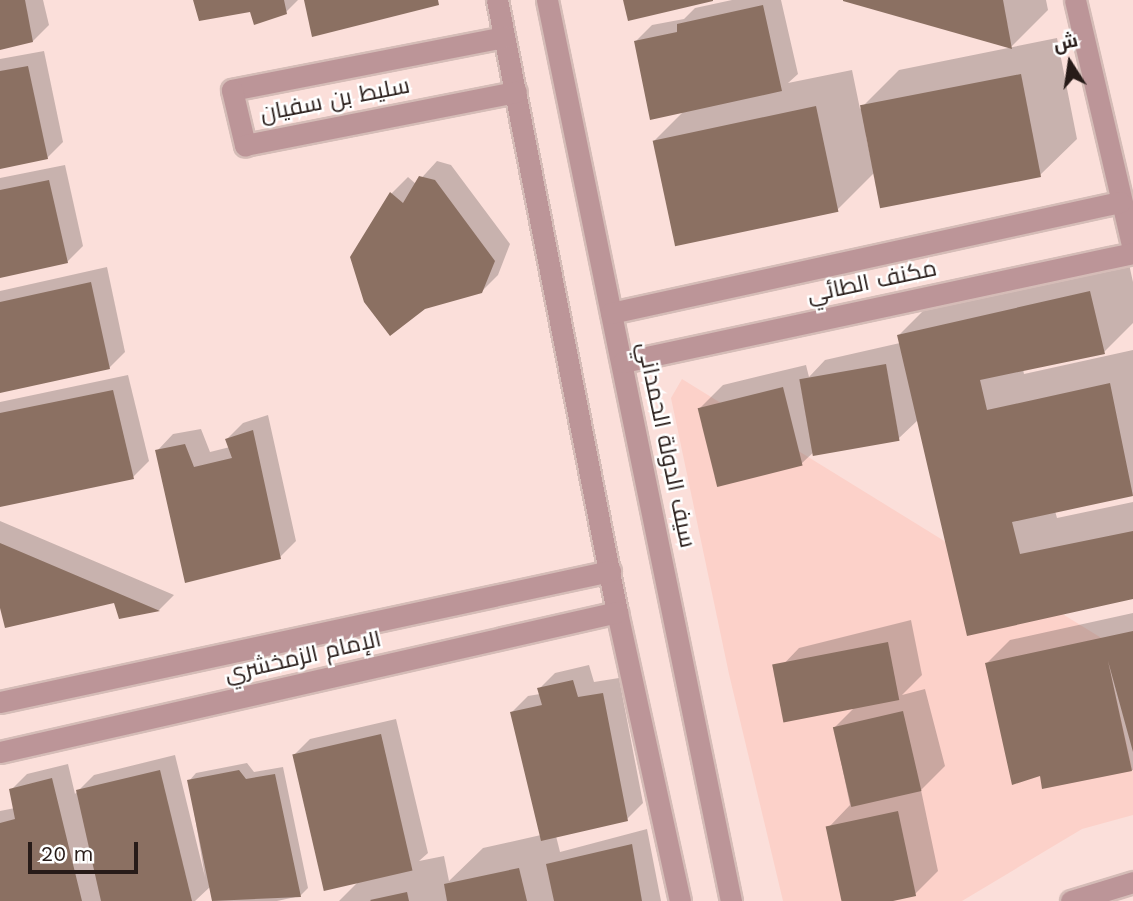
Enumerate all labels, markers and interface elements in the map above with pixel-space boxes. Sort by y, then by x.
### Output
north arrow [1035,28,1105,98]
text: ش [1051,28,1080,56]
street label: سليط بن سفيان [258,72,412,128]
street label: مكنف الطائي [805,255,939,309]
street label: سيف الدولة الحمداني [631,340,701,550]
street label: الإمام الزمخشري [222,626,384,688]
scale bar [32,828,142,872]
text: 20 m [41,841,93,866]

